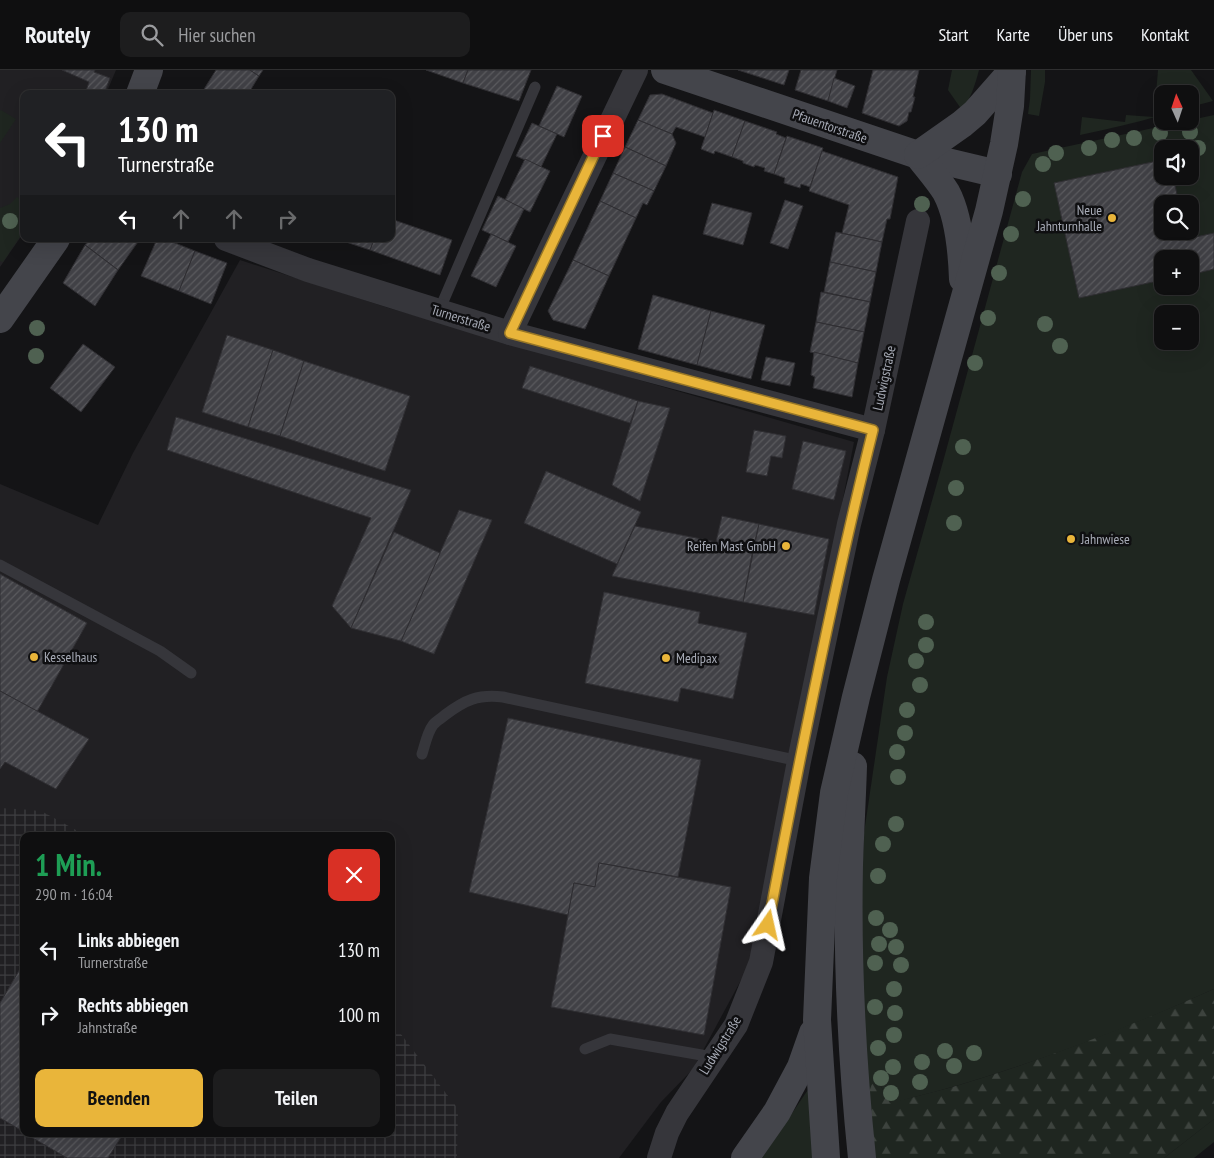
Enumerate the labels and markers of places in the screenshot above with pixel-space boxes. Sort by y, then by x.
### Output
pin [582,115,624,157]
place label: Neue Jahnturnhalle [1036,201,1102,235]
marker: Neue Jahnturnhalle [1106,212,1118,224]
place label: Jahnwiese [1080,530,1130,548]
marker: Jahnwiese [1065,533,1077,545]
place label: Reifen Mast GmbH [687,537,776,555]
marker: Reifen Mast GmbH [780,540,792,552]
place label: Kesselhaus [44,648,97,666]
place label: Medipax [676,649,717,667]
marker: Kesselhaus [28,651,40,663]
marker: Medipax [660,652,672,664]

